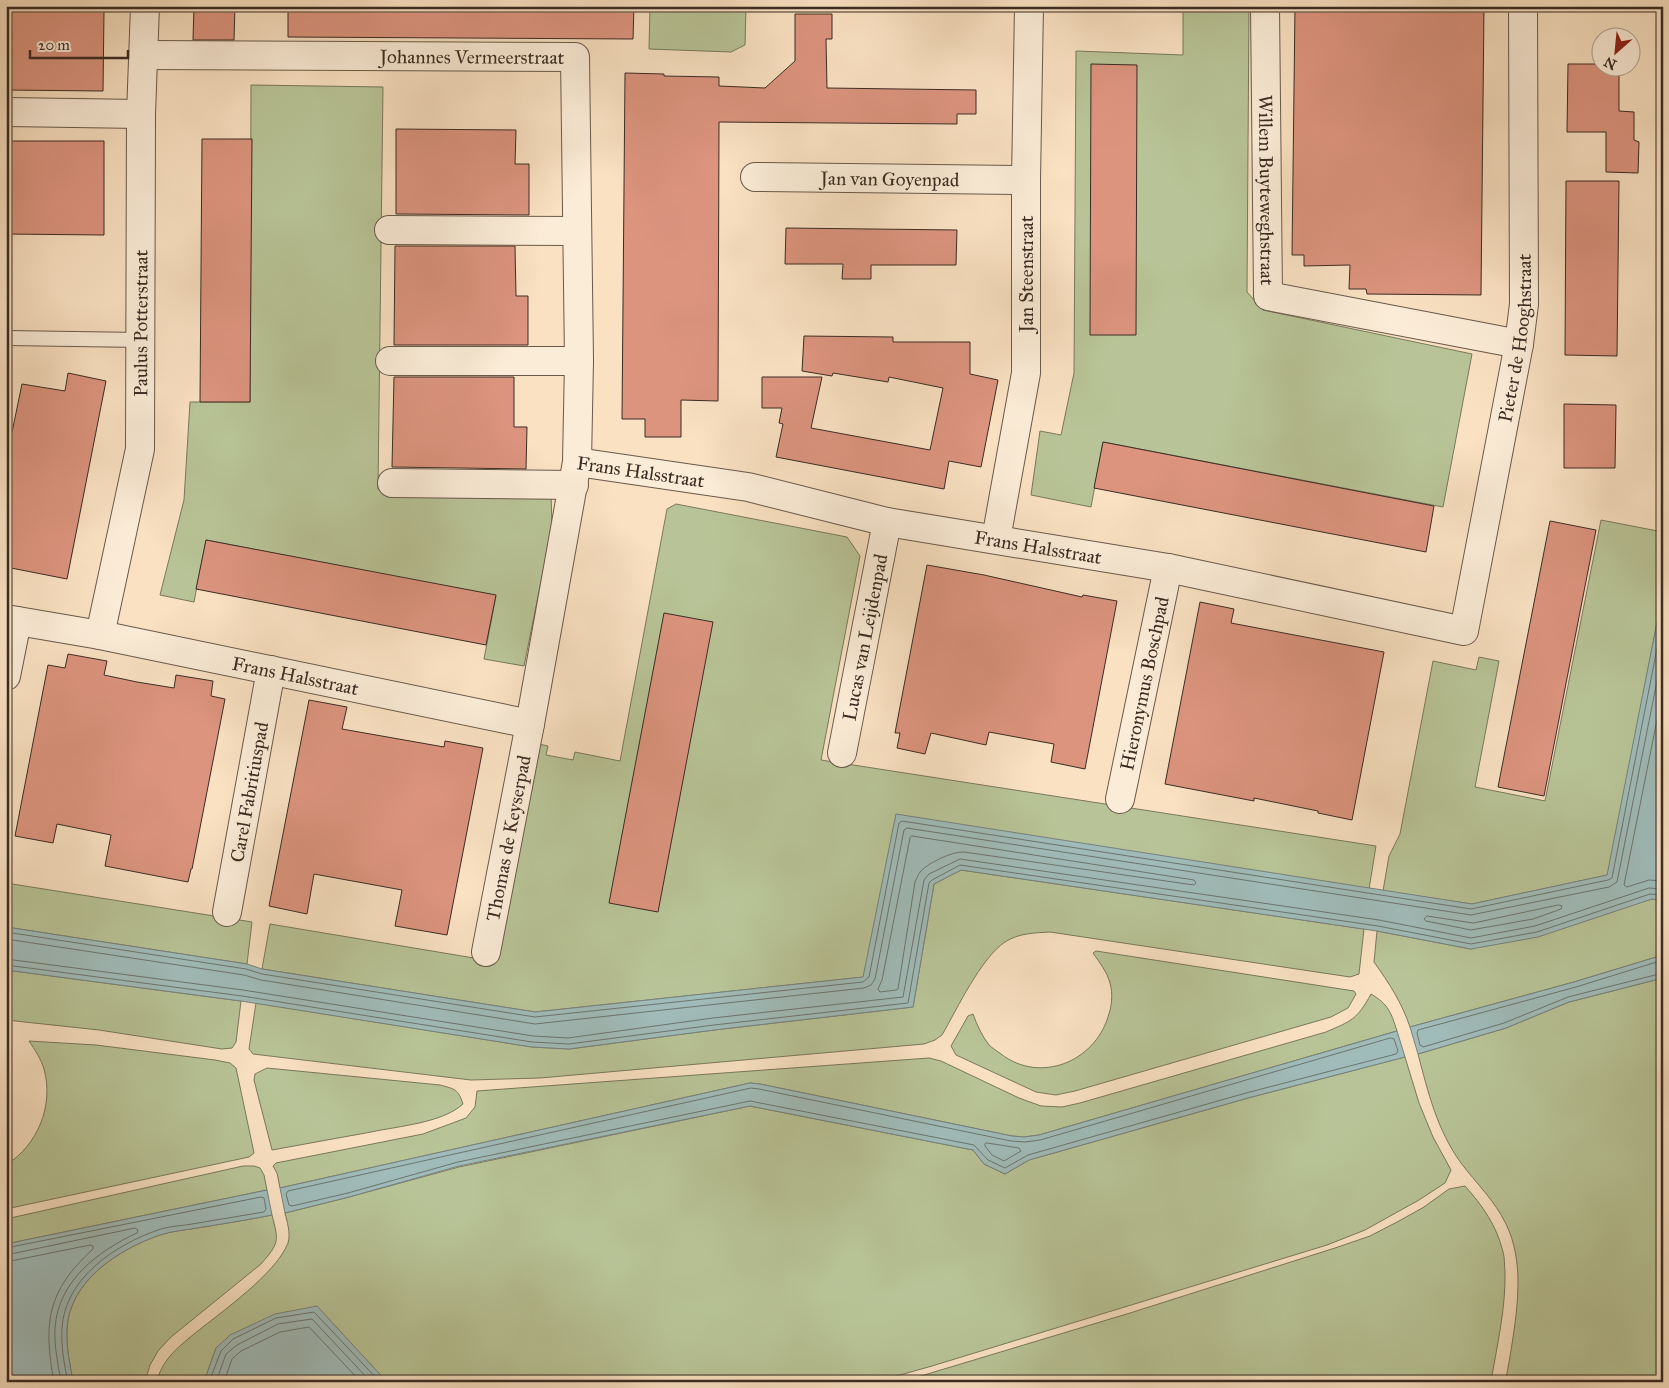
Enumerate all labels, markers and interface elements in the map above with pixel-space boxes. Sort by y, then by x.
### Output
scale bar [30,28,128,60]
north arrow [1592,28,1642,78]
text: 20 m [38,36,70,54]
street label: Johannes Vermeerstraat [378,45,565,69]
text: N [1601,53,1619,73]
street label: Willem Buyteweghstraat [1254,94,1279,286]
street label: Jan van Goyenpad [819,166,960,191]
street label: Jan Steenstraat [1015,215,1039,334]
street label: Paulus Potterstraat [129,249,152,397]
street label: Pieter de Hooghstraat [1493,253,1536,424]
street label: Frans Halsstraat [575,451,706,492]
street label: Frans Halsstraat [973,525,1104,569]
street label: Lucas van Leijdenpad [837,551,892,723]
street label: Hieronymus Boschpad [1115,594,1173,772]
street label: Frans Halsstraat [230,651,361,700]
street label: Carel Fabritiuspad [225,719,273,864]
street label: Thomas de Keyserpad [481,753,535,923]

